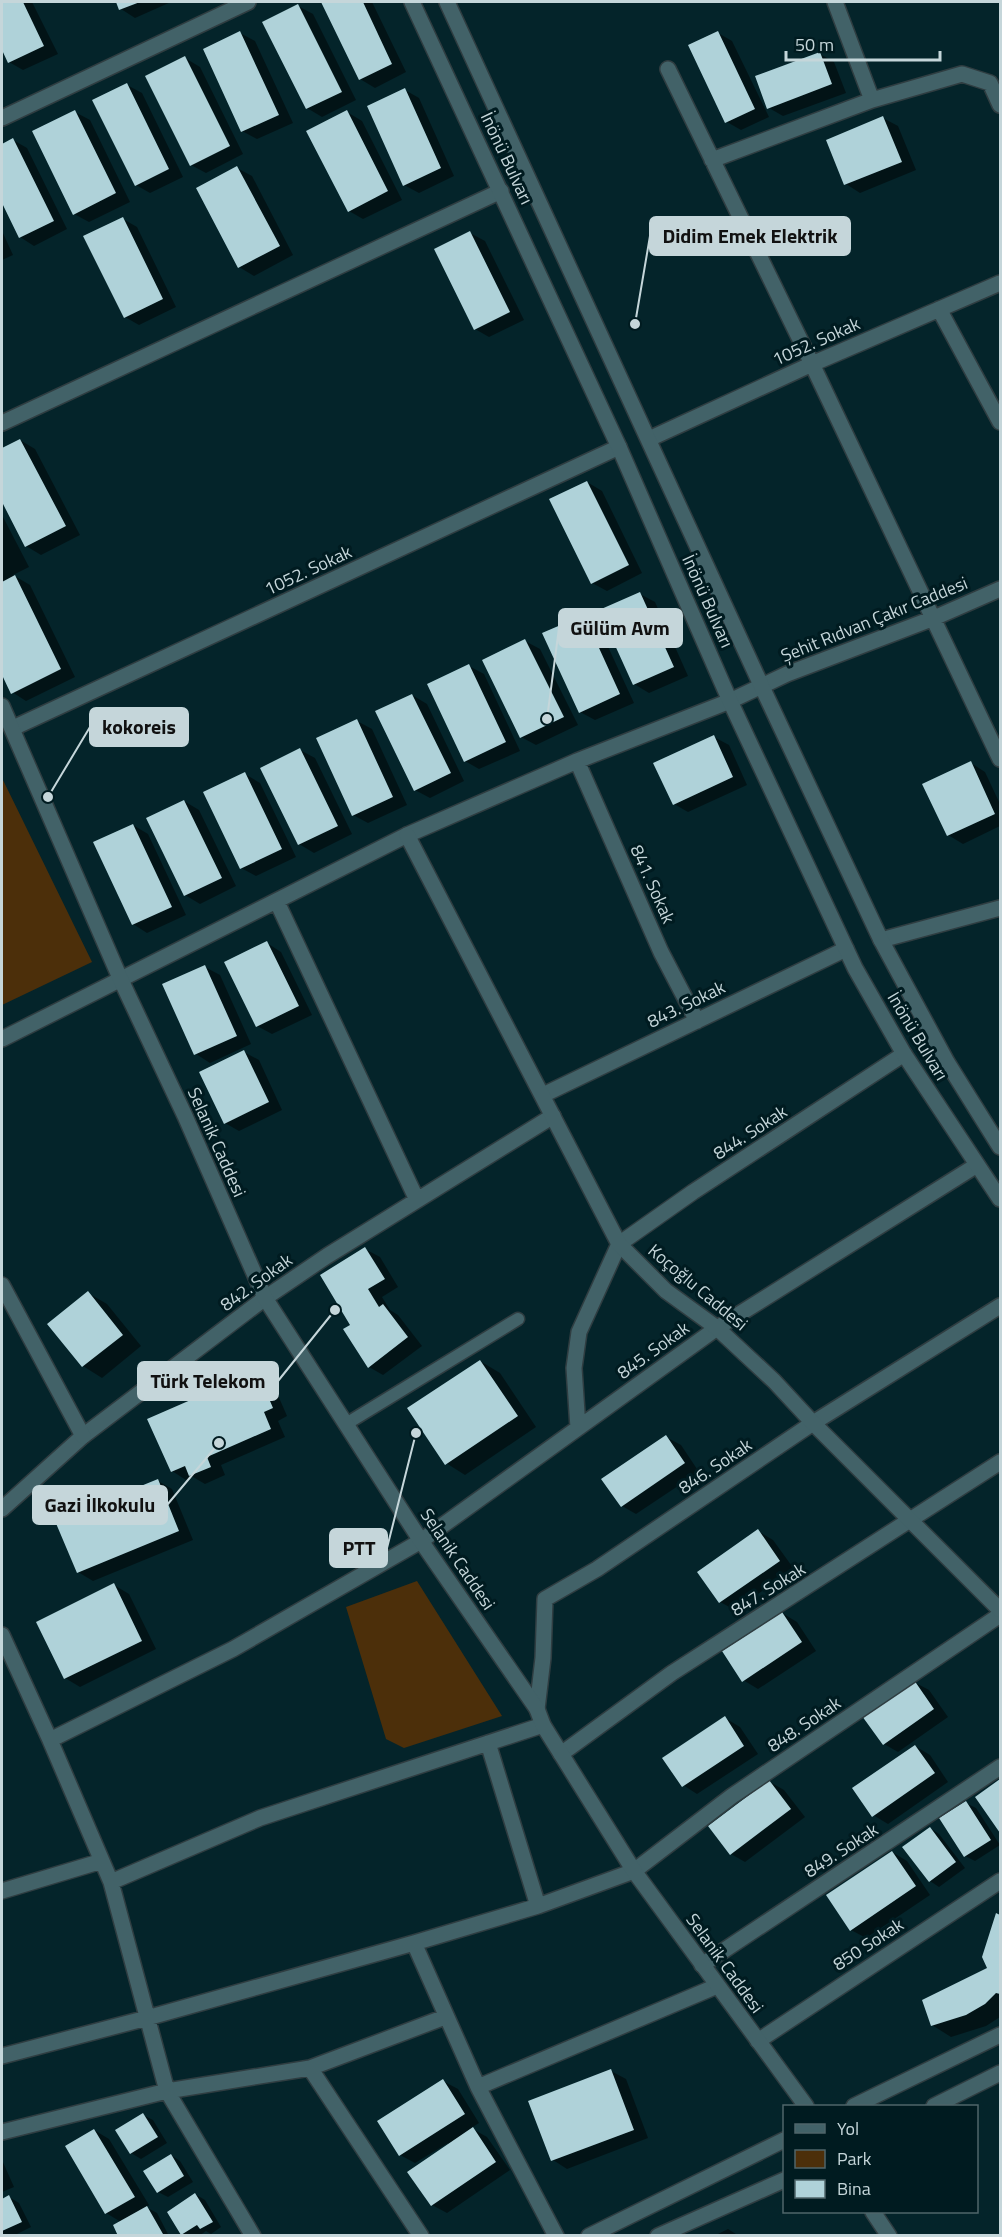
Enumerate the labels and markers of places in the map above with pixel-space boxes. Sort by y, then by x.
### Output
callout: Didim Emek Elektrik [650,217,850,255]
callout: Gülüm Avm [559,609,682,647]
callout: kokoreis [90,708,188,746]
callout: Türk Telekom [138,1362,278,1400]
callout: Gazi İlkokulu [33,1486,167,1524]
callout: PTT [330,1529,387,1567]

